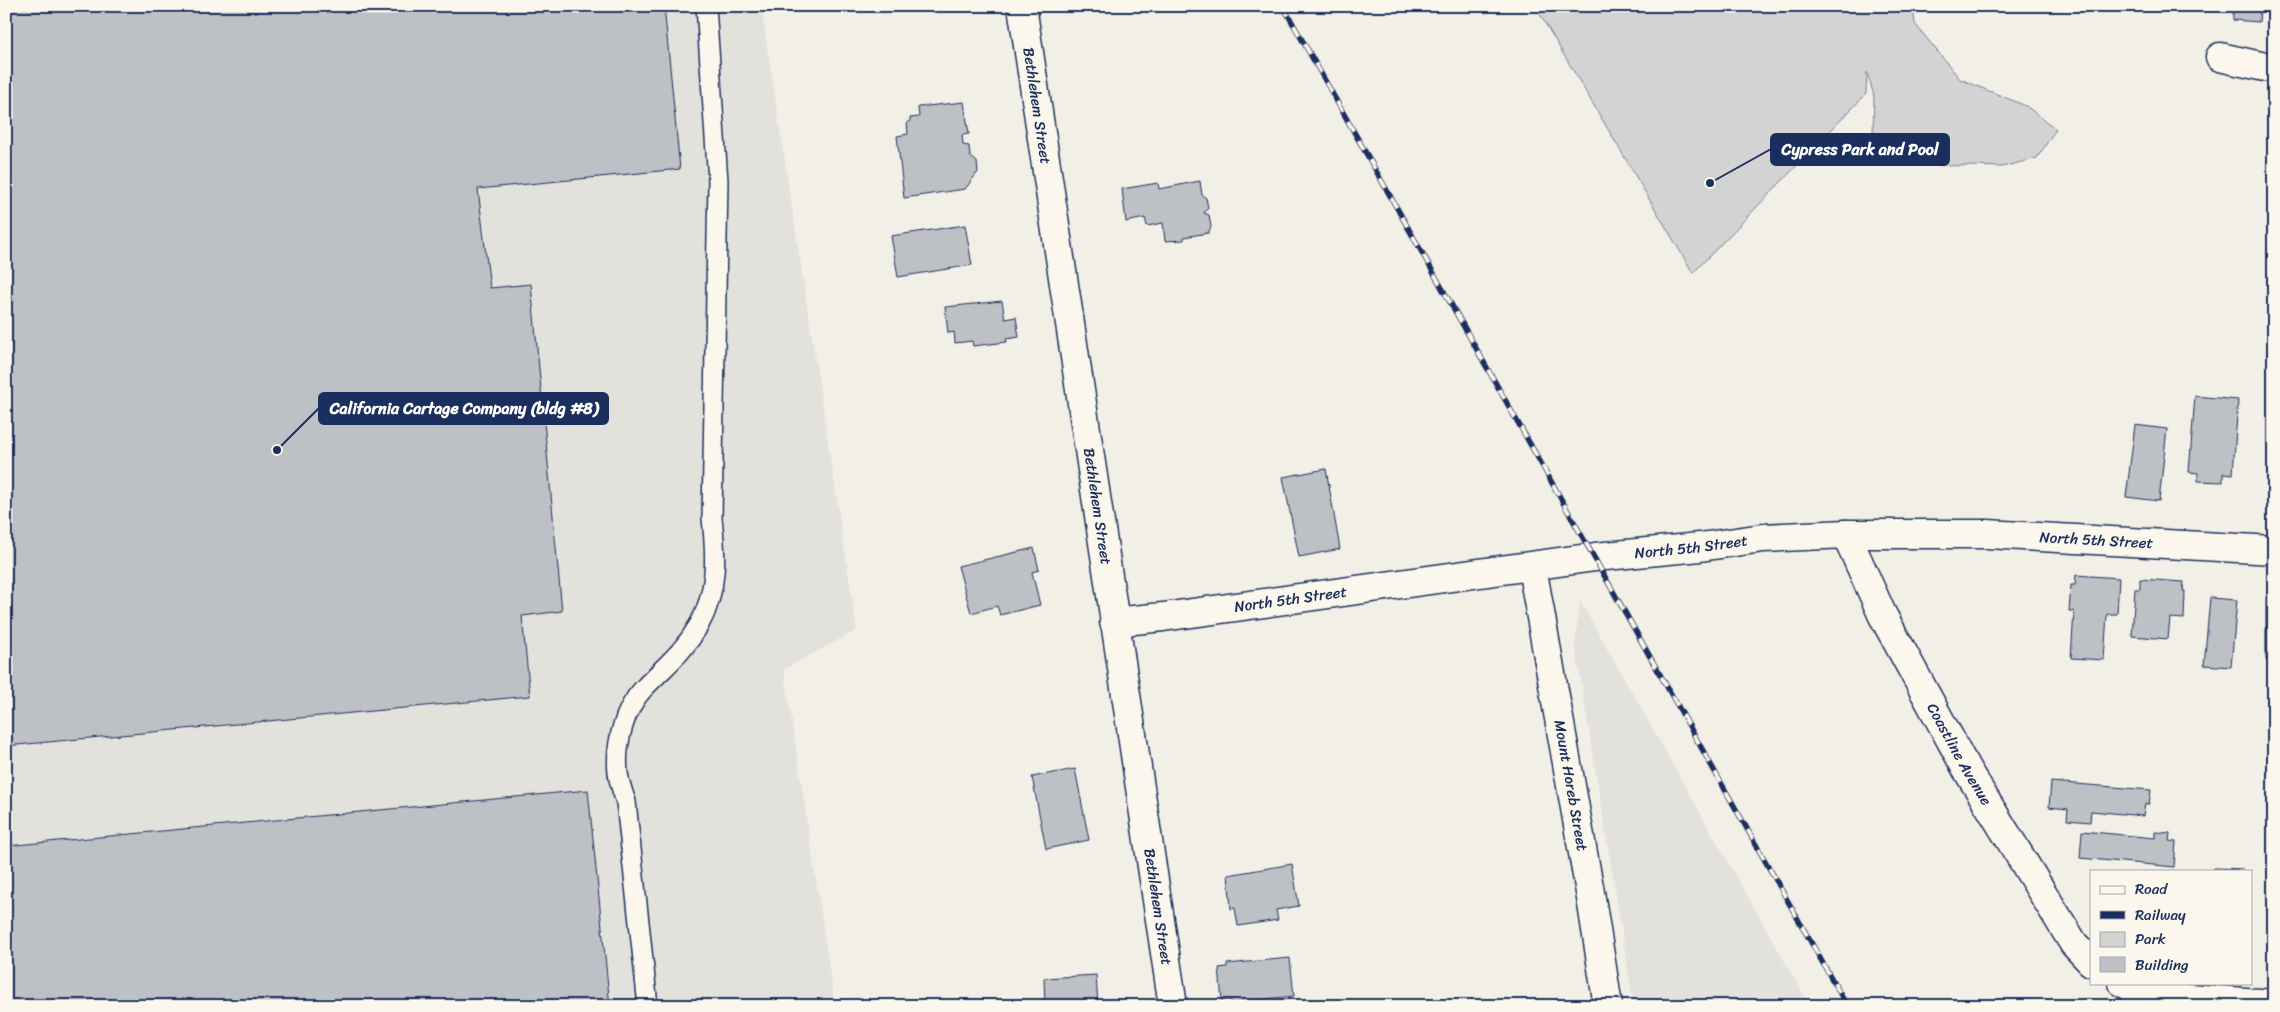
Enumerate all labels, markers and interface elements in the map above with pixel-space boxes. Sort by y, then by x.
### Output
street label: Bethlehem Street [1015,46,1059,166]
callout: Cypress Park and Pool [1771,134,1949,165]
text: Cypress Park and Pool [1780,135,1940,164]
callout: California Cartage Company (bldg #8) [319,393,608,424]
text: California Cartage Company (bldg #8) [329,394,600,423]
street label: Bethlehem Street [1076,446,1119,567]
street label: North 5th Street [2039,524,2154,556]
street label: North 5th Street [1633,527,1750,566]
street label: North 5th Street [1232,579,1349,620]
street label: Coastline Avenue [1920,698,1999,811]
street label: Mount Horeb Street [1547,718,1595,854]
street label: Bethlehem Street [1136,847,1180,967]
legend [2090,870,2252,984]
text: Road [2135,876,2168,902]
text: Railway [2135,902,2186,928]
text: Park [2135,926,2166,952]
text: Building [2135,952,2189,978]

